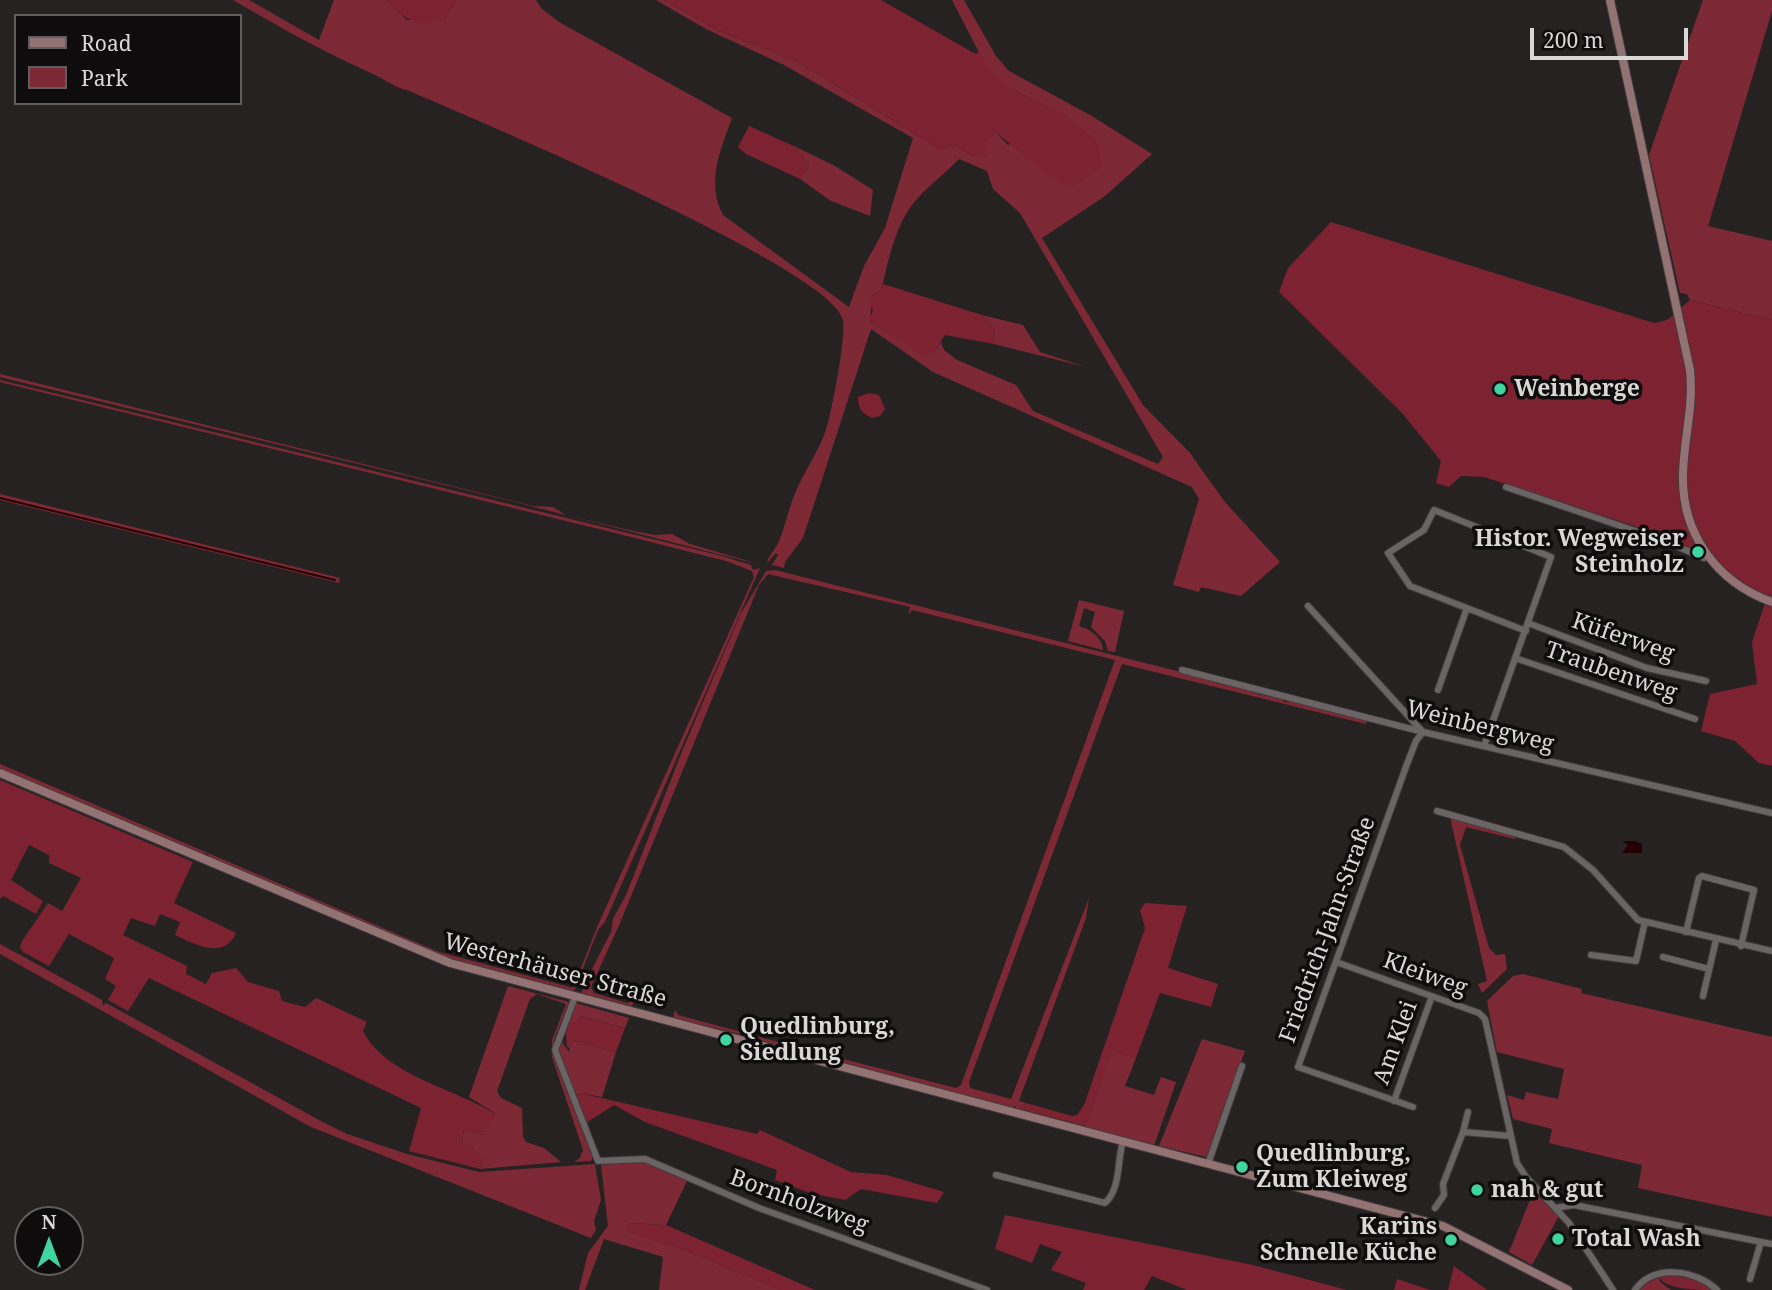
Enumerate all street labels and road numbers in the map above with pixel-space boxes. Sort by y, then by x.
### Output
street label: Küferweg [1568,608,1678,668]
street label: Traubenweg [1541,637,1681,707]
street label: Weinbergweg [1403,695,1557,759]
street label: Friedrich-Jahn-Straße [1274,813,1382,1047]
street label: Westerhäuser Straße [441,928,669,1014]
street label: Kleiweg [1379,947,1471,1003]
street label: Am Klei [1368,997,1424,1089]
street label: Bornholzweg [726,1164,872,1240]

